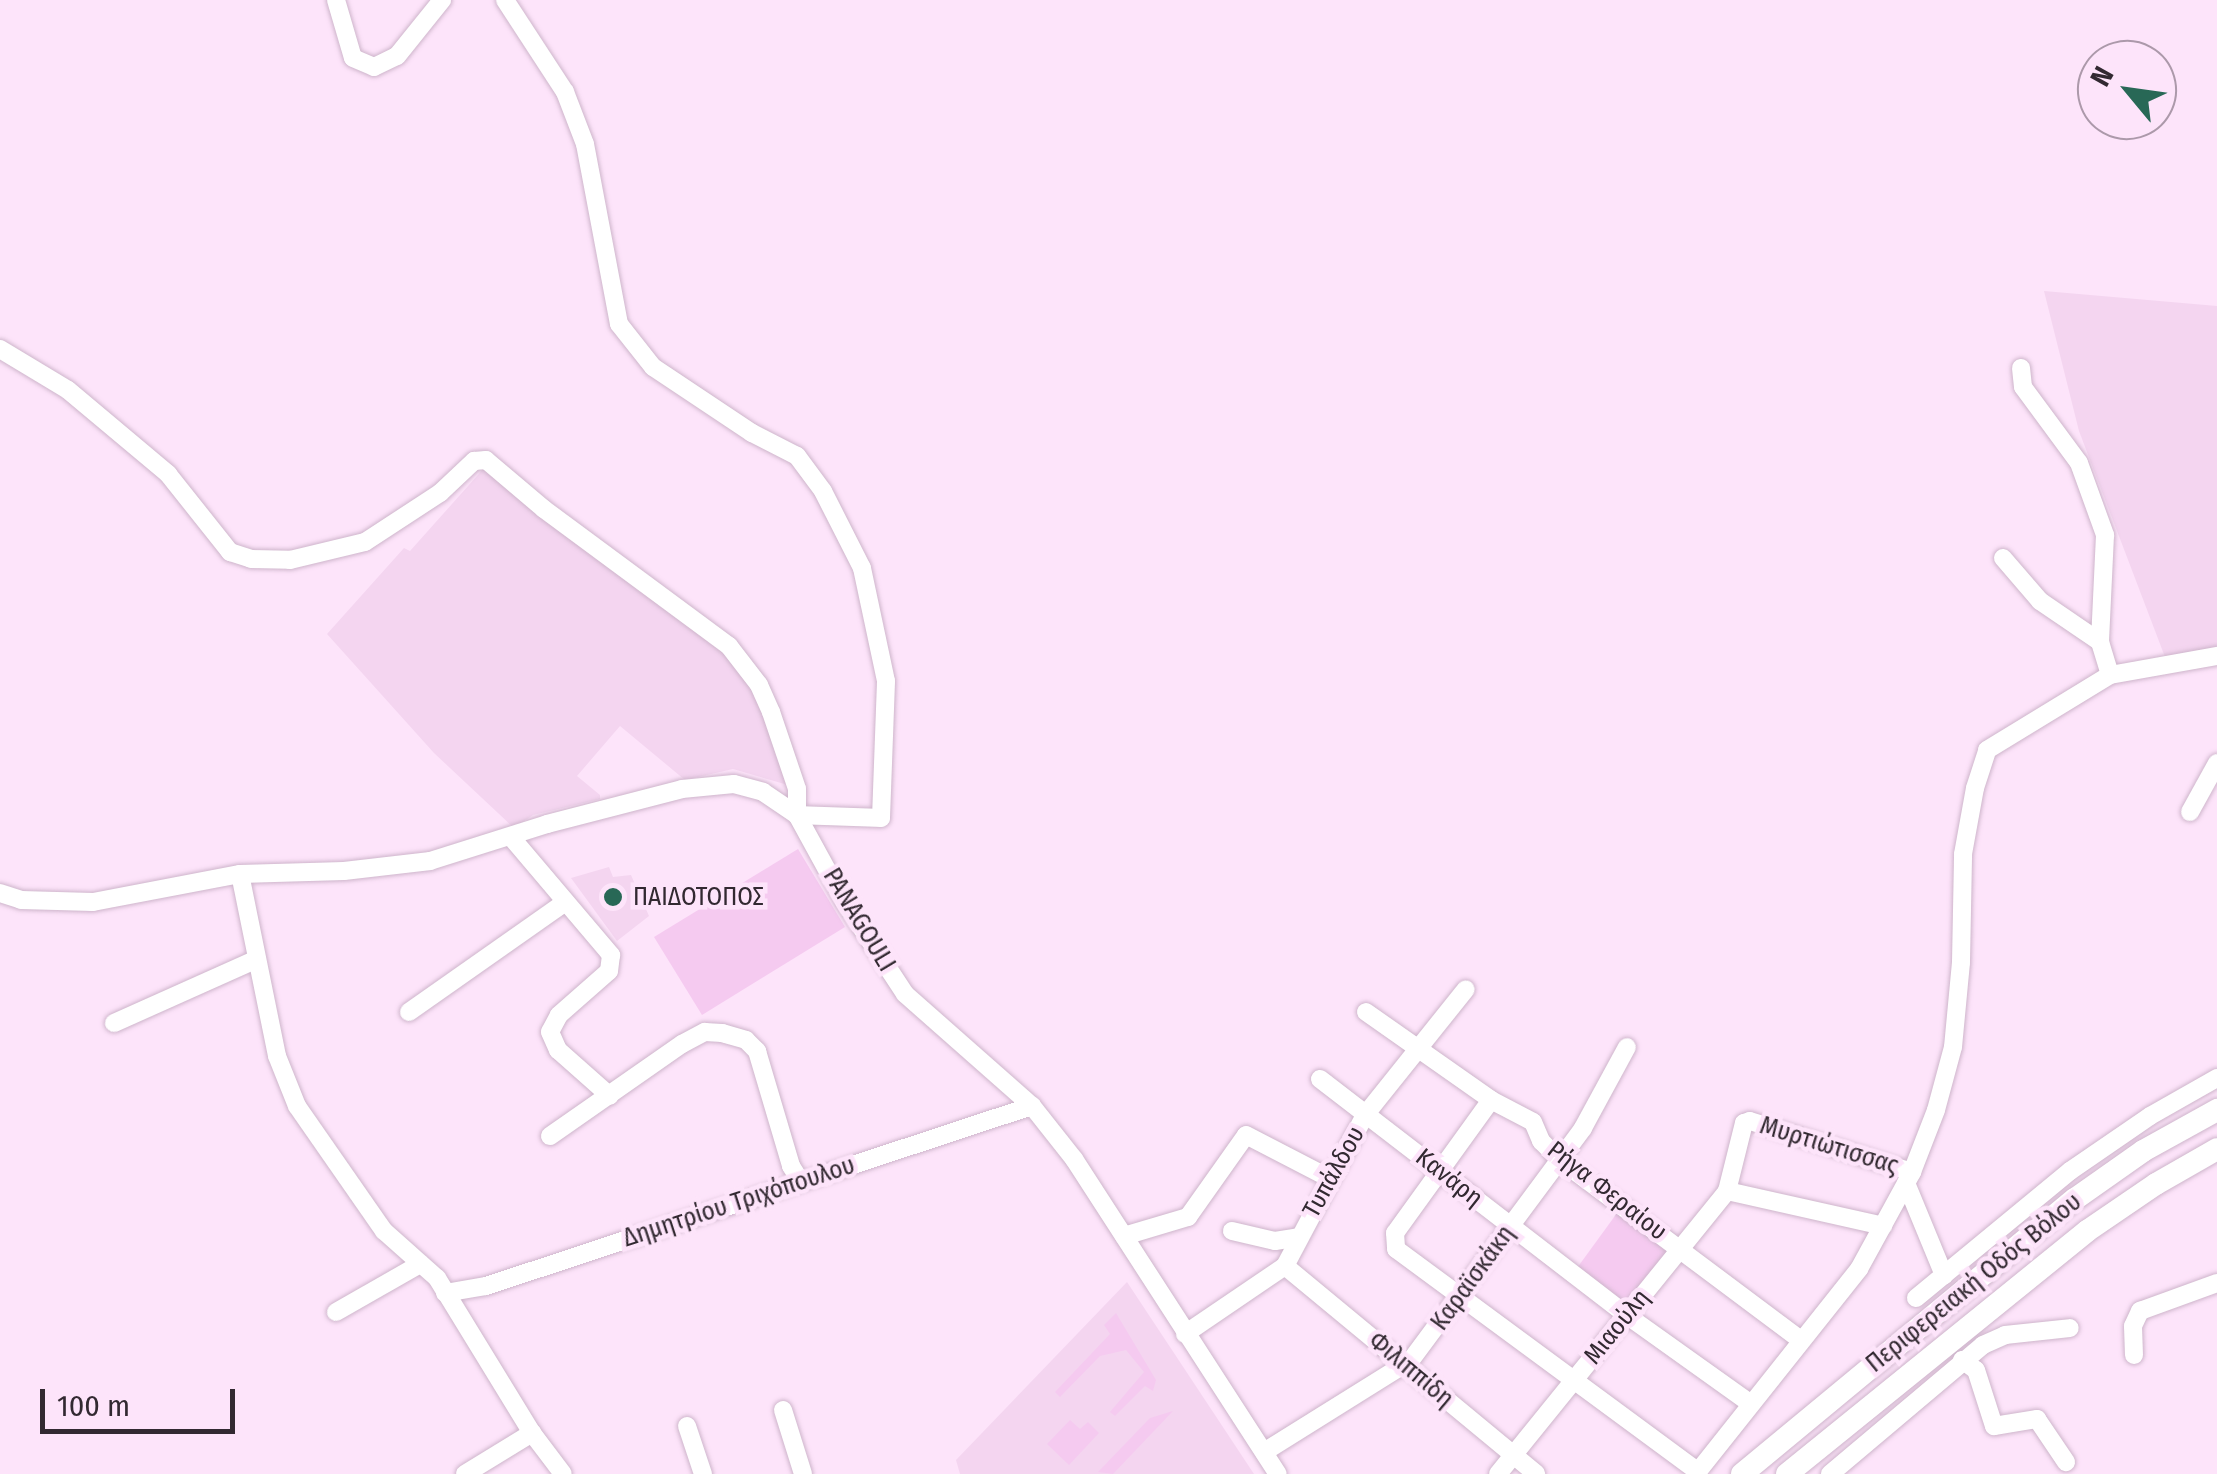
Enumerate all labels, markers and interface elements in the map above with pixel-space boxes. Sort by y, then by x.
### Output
north arrow [2077,40,2177,140]
text: N [2084,61,2121,92]
street label: PANAGOULI [816,863,902,977]
place label: ΠΑΙΔΟΤΟΠΟΣ [633,882,764,912]
marker: ΠΑΙΔΟΤΟΠΟΣ [602,886,624,908]
street label: Μυρτιώτισσας [1756,1111,1902,1181]
street label: Τυπάλδου [1297,1121,1371,1223]
street label: Ρήγα Φεραίου [1541,1135,1673,1247]
street label: Κανάρη [1409,1143,1489,1213]
street label: Δημητρίου Τριχόπουλου [619,1150,859,1254]
street label: Περιφερειακή Οδός Βόλου [1860,1187,2088,1379]
street label: Καραϊσκάκη [1425,1220,1521,1336]
street label: Μιαούλη [1578,1284,1656,1370]
street label: Φιλιππίδη [1363,1326,1459,1414]
scale bar [45,1369,240,1431]
text: 100 m [57,1388,130,1424]

